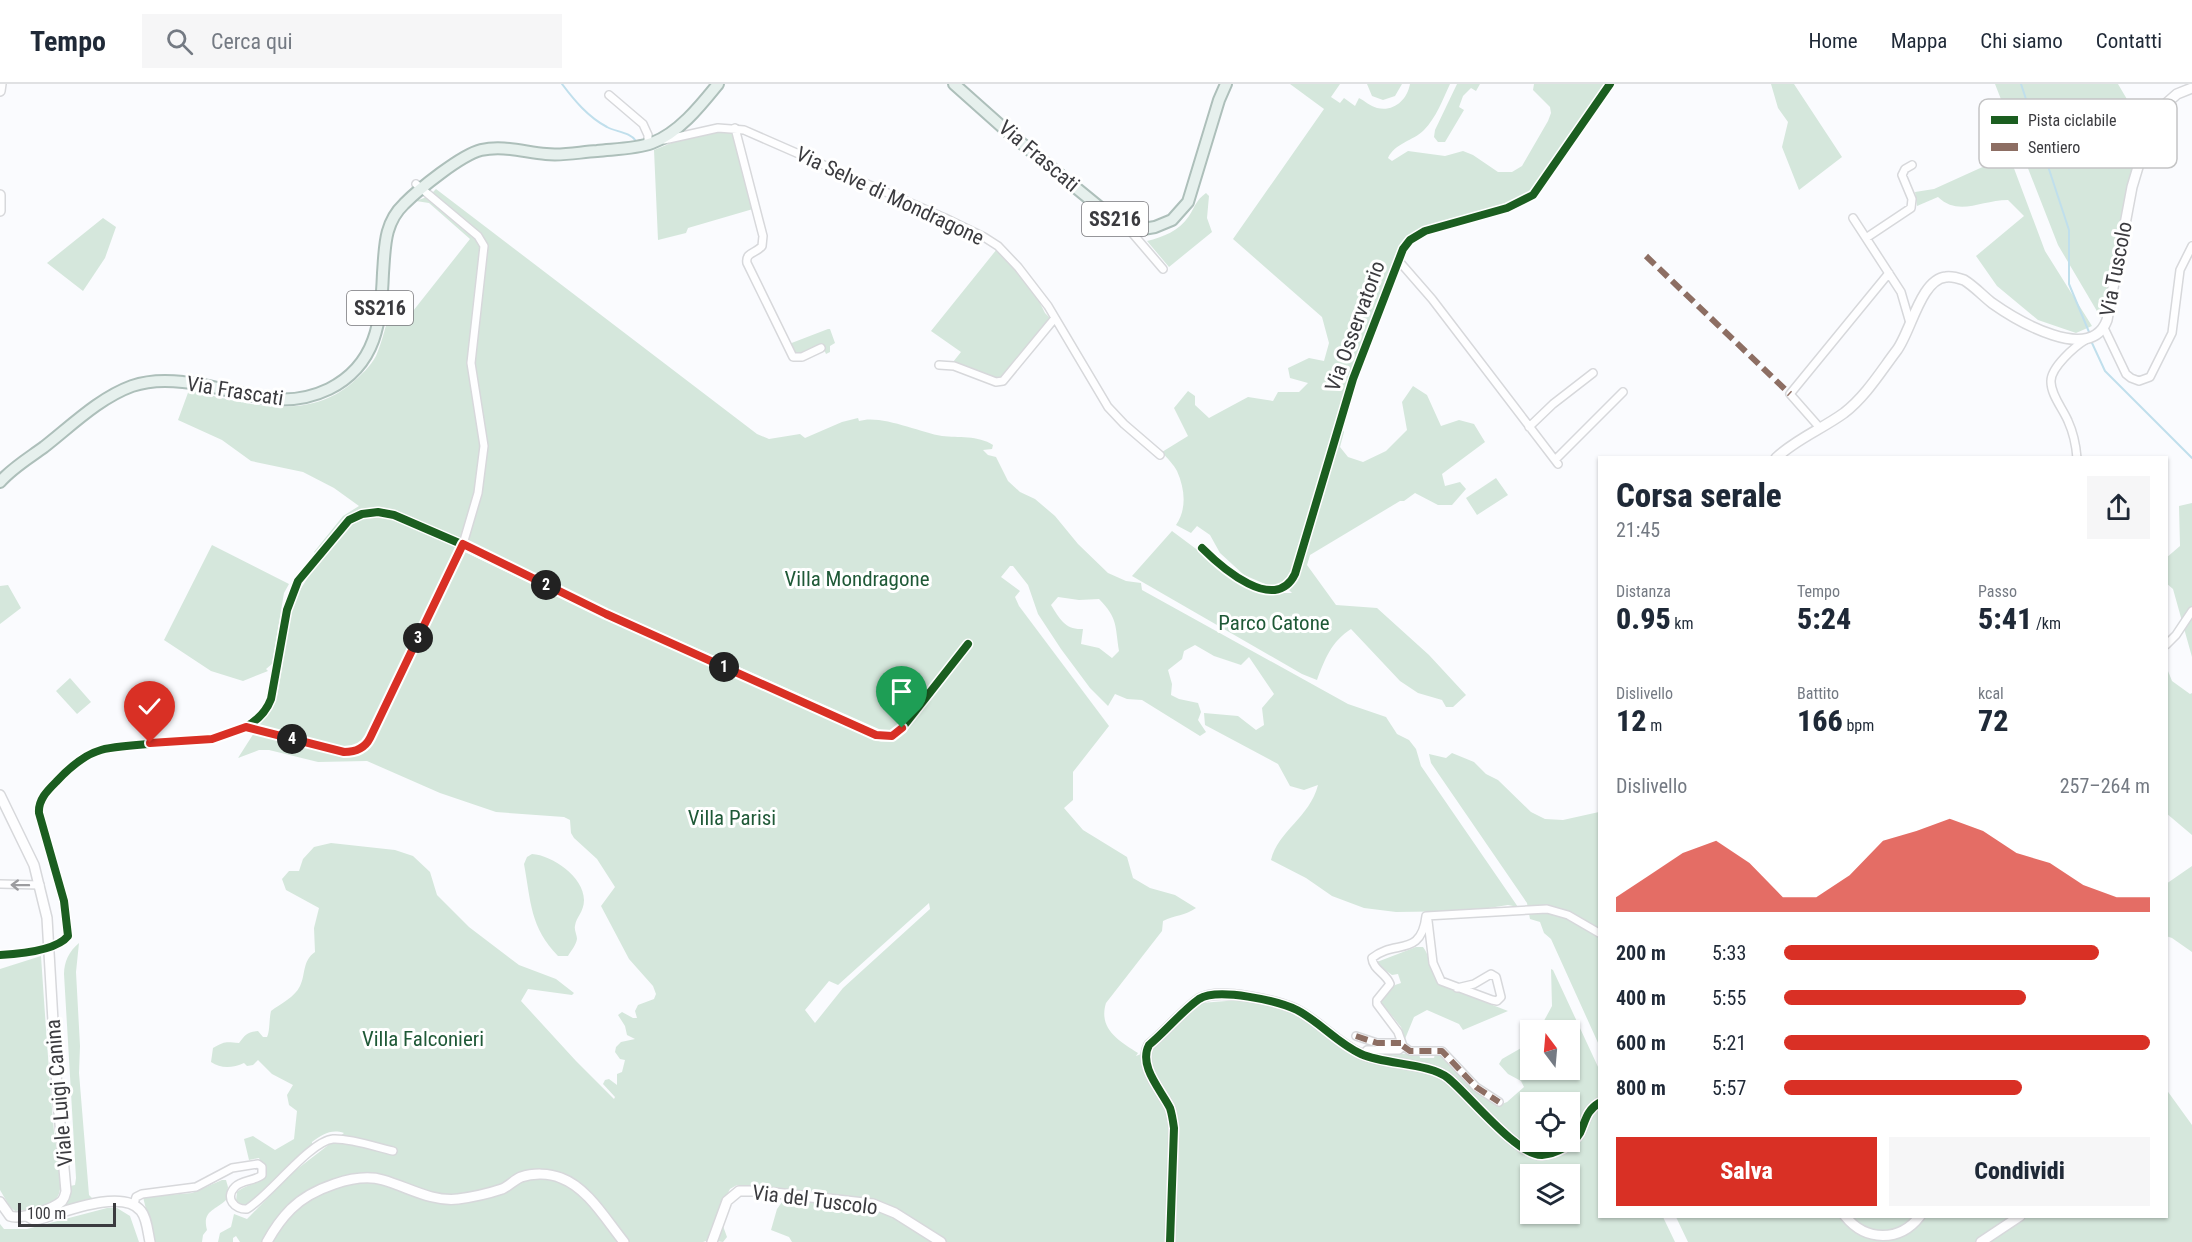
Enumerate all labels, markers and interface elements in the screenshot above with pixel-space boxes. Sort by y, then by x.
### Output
search box [142,14,562,68]
text: Tempo [30,25,106,58]
icon: search [163,25,196,58]
text: Cerca qui [211,29,293,54]
text: Home [1808,29,1858,53]
text: Mappa [1891,29,1947,53]
text: Chi siamo [1980,29,2063,53]
text: Contatti [2096,29,2162,53]
legend [1979,99,2177,168]
text: Pista ciclabile [2028,111,2116,130]
street label: Via Frascati [994,115,1084,197]
text: Sentiero [2028,138,2080,157]
street label: Via Selve di Mondragone [792,142,988,250]
road number: SS216 [1082,202,1148,236]
street label: Via Tuscolo [2095,219,2137,319]
street label: Via Osservatorio [1320,258,1390,394]
road number: SS216 [347,291,413,325]
street label: Via Frascati [185,372,285,410]
text: Corsa serale [1616,476,1782,515]
button: share [2087,476,2150,539]
text: 21:45 [1616,518,1660,542]
park label: Villa Mondragone [784,567,930,591]
pin: 2 [531,570,561,600]
text: 2 [542,575,550,594]
text: Distanza [1616,582,1671,601]
text: Tempo [1797,582,1840,601]
text: Passo [1978,582,2017,601]
text: 0.95 [1616,601,1671,636]
text: 5:24 [1797,601,1851,636]
text: 5:41 [1978,601,2032,636]
park label: Parco Catone [1218,611,1330,635]
text: km [1671,614,1694,633]
text: /km [2032,614,2061,633]
pin: 3 [403,623,433,653]
text: 3 [414,628,422,647]
pin: 1 [709,652,739,682]
text: 1 [720,657,728,676]
pin [876,666,927,728]
icon: arrive [885,675,918,708]
pin [124,681,175,743]
text: Dislivello [1616,684,1673,703]
text: Battito [1797,684,1839,703]
text: kcal [1978,684,2004,703]
icon: check [133,690,166,723]
text: 12 [1616,703,1647,738]
text: 166 [1797,703,1843,738]
text: 72 [1978,703,2009,738]
text: m [1647,716,1662,735]
text: bpm [1843,716,1874,735]
pin: 4 [277,724,307,754]
text: 4 [288,729,296,748]
text: Dislivello [1616,774,1687,798]
text: 257–264 m [2060,774,2150,798]
park label: Villa Parisi [688,806,776,830]
one-way arrow [10,879,30,891]
text: 200 m [1616,941,1666,965]
text: 5:33 [1712,941,1746,965]
text: 400 m [1616,986,1666,1010]
text: 5:55 [1712,986,1746,1010]
street label: Viale Luigi Canina [41,1018,77,1168]
north arrow [1520,1020,1580,1080]
map controls [1520,1020,1580,1224]
park label: Villa Falconieri [362,1027,484,1051]
text: 600 m [1616,1031,1666,1055]
text: 5:21 [1712,1031,1746,1055]
text: 800 m [1616,1076,1666,1100]
text: 5:57 [1712,1076,1746,1100]
button: locate [1520,1092,1580,1152]
button: Salva [1616,1137,1877,1206]
button: Condividi [1889,1137,2150,1206]
button: layers [1520,1164,1580,1224]
street label: Via del Tuscolo [751,1180,879,1220]
scale bar [18,1200,116,1228]
text: 100 m [27,1204,66,1223]

